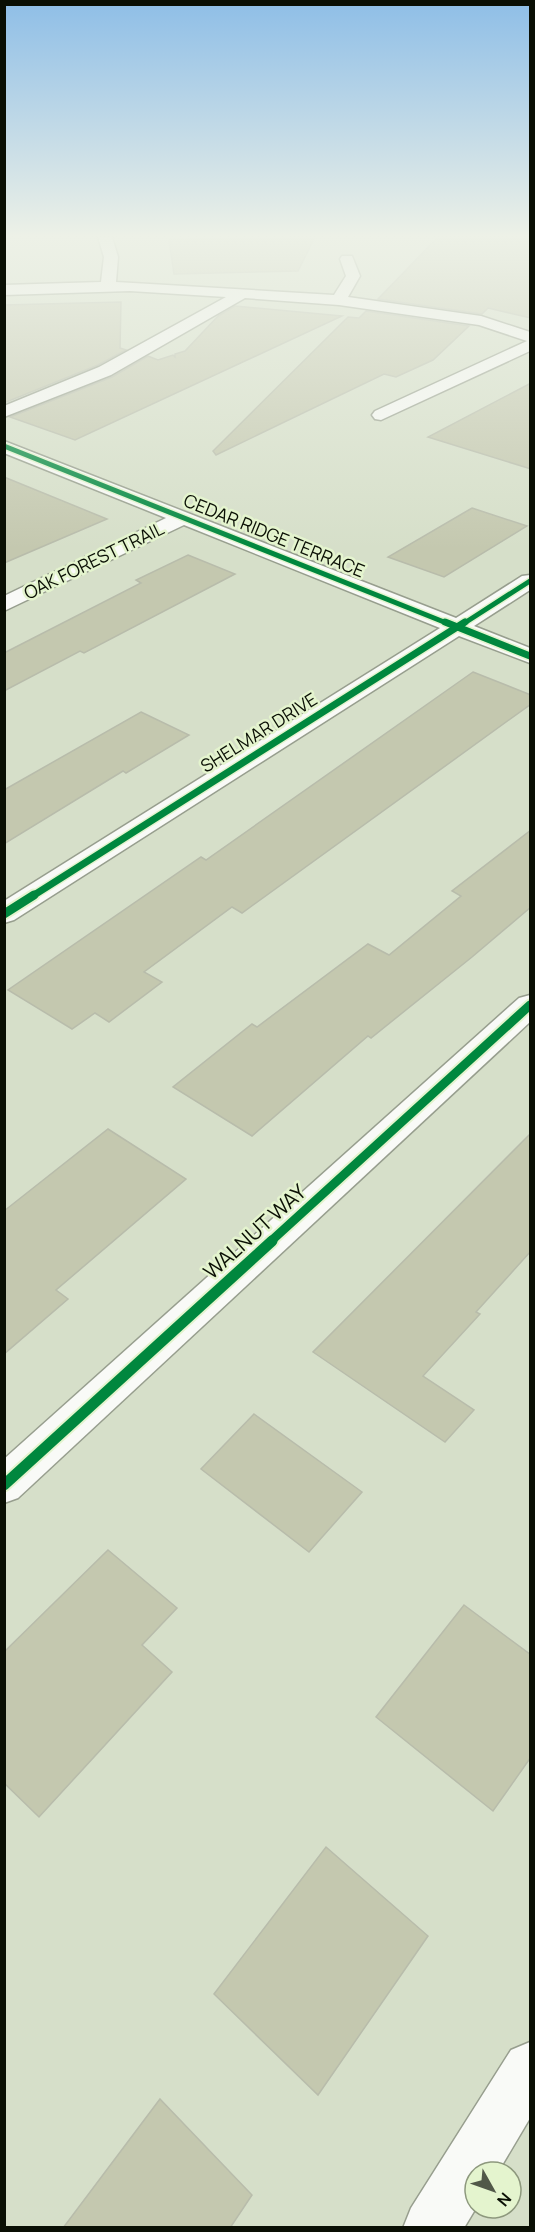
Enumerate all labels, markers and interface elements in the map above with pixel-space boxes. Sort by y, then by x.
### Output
street label: CEDAR RIDGE TERRACE [180,488,368,582]
street label: OAK FOREST TRAIL [20,516,168,604]
street label: SHELMAR DRIVE [196,687,321,778]
street label: WALNUT WAY [197,1177,312,1285]
north arrow [463,2160,523,2220]
text: N [492,2188,517,2211]

